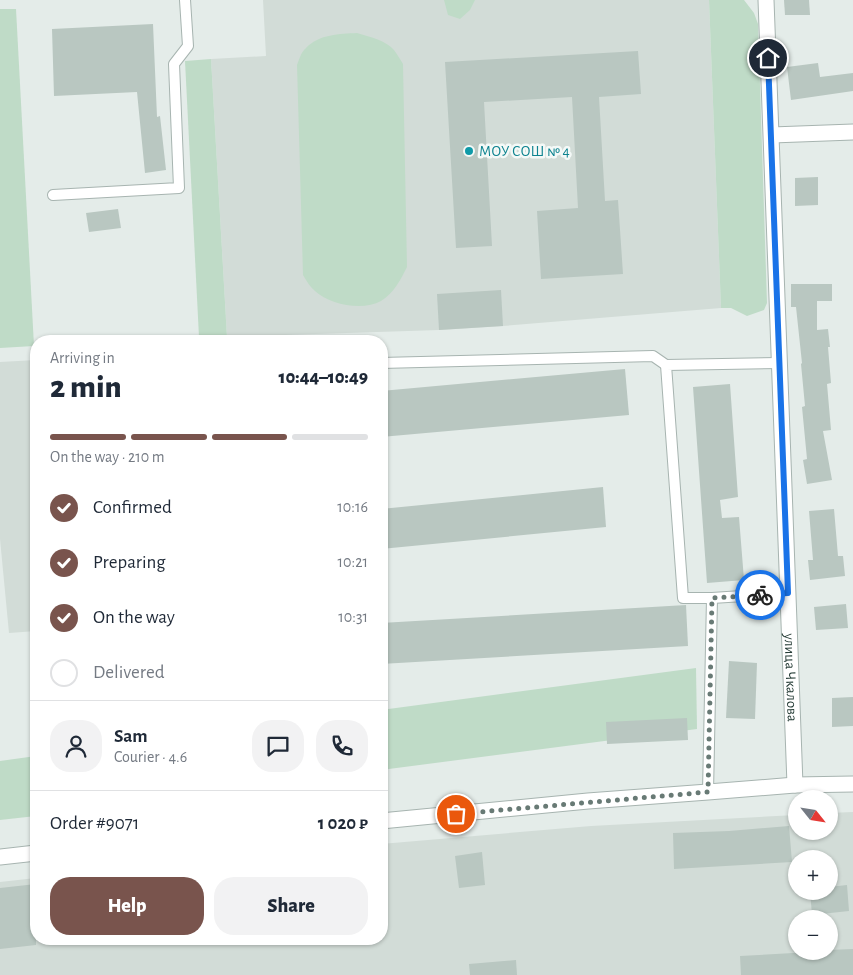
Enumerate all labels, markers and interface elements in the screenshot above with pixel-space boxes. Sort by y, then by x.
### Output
pin [747,37,789,79]
icon: home [754,44,782,72]
place label: МОУ СОШ № 4 [479,144,570,159]
marker: МОУ СОШ № 4 [463,145,475,157]
text: Arriving in [50,350,115,366]
text: 10:44–10:49 [278,368,368,387]
text: 2 min [50,371,122,403]
text: On the way · 210 m [50,449,165,465]
icon: check [50,494,78,522]
text: Confirmed [93,498,172,517]
text: 10:16 [337,499,368,515]
icon: check [50,549,78,577]
text: Preparing [93,553,166,572]
text: 10:21 [338,554,368,570]
courier [735,570,785,620]
icon: bike [746,581,774,609]
icon: check [50,604,78,632]
text: On the way [93,608,175,627]
text: 10:31 [338,609,368,625]
street label: улица Чкалова [781,632,800,722]
text: Delivered [93,663,165,682]
button: person [50,720,102,772]
button: chat [252,720,304,772]
button: phone [316,720,368,772]
text: Sam [114,727,148,746]
text: Courier · 4.6 [114,749,187,765]
north arrow [788,790,838,840]
map controls [788,790,838,960]
pin [435,793,477,835]
icon: bag [442,800,470,828]
text: Order #9071 [50,814,139,833]
text: 1 020 ₽ [318,814,368,833]
button: + [788,850,838,900]
button: Help [50,877,204,935]
button: Share [214,877,368,935]
button: − [788,910,838,960]

